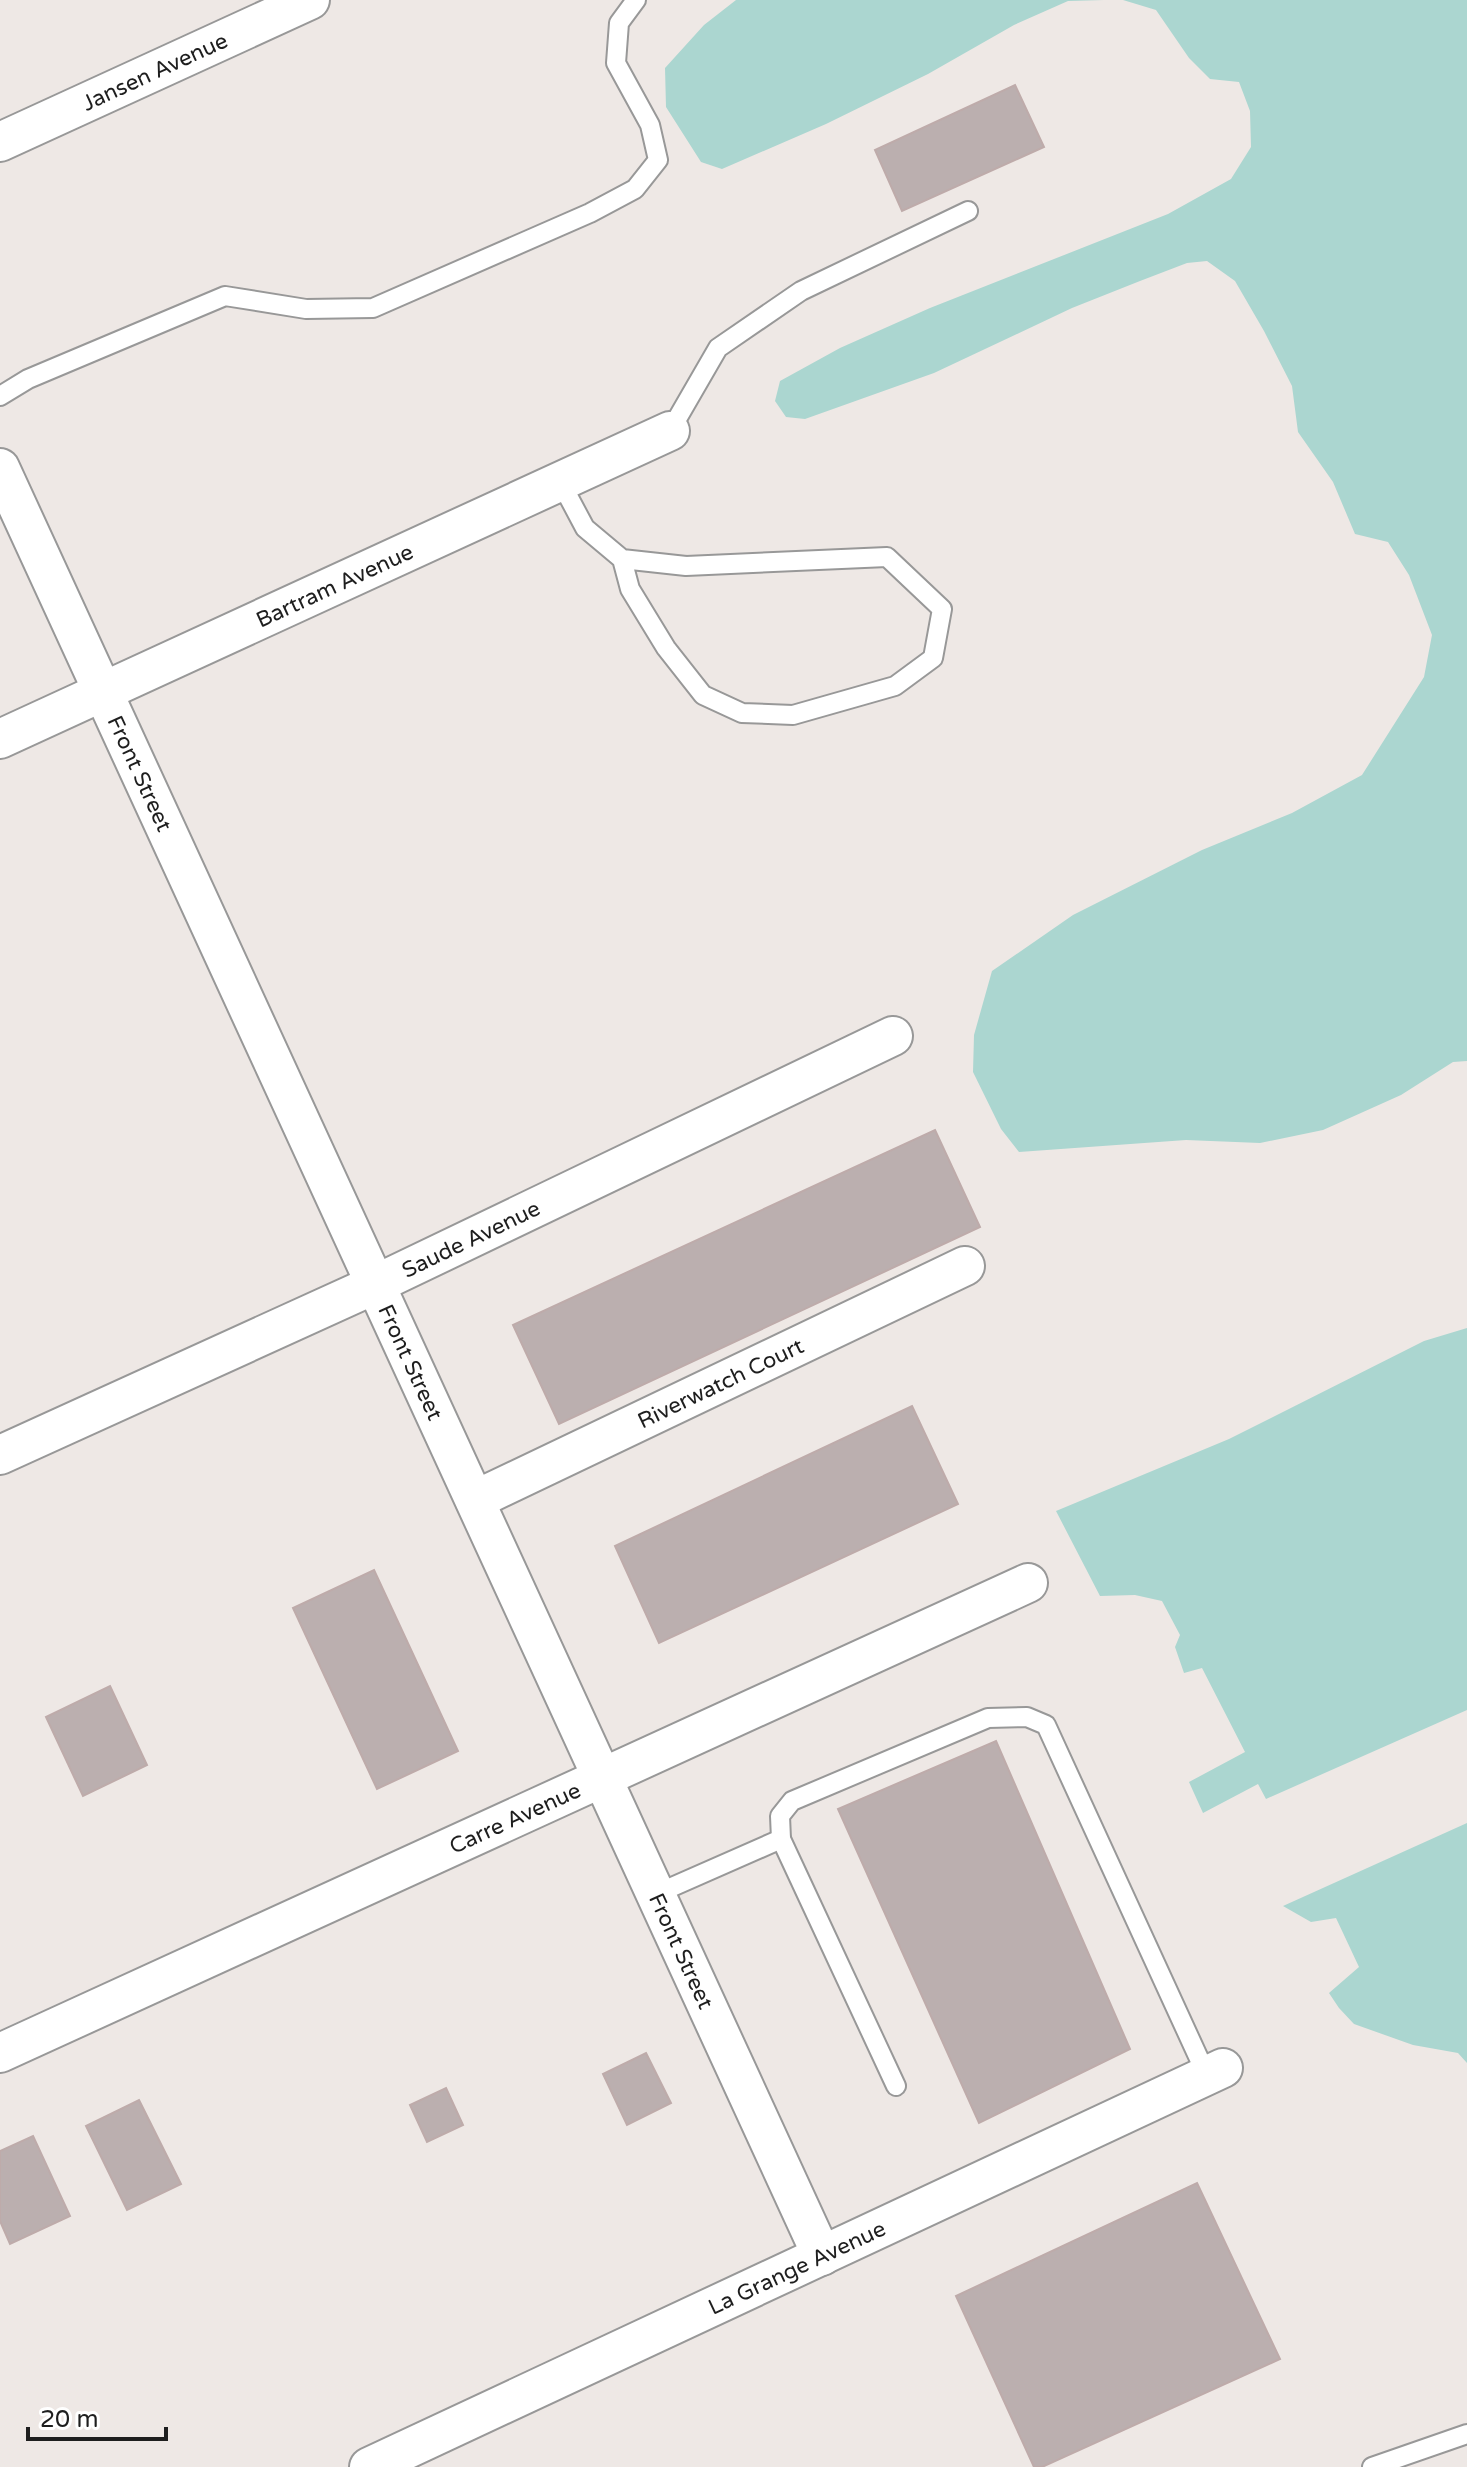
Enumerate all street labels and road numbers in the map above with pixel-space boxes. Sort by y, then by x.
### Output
street label: Jansen Avenue [78,28,232,117]
street label: Bartram Avenue [252,539,417,634]
street label: Front Street [102,712,177,836]
street label: Saude Avenue [398,1195,544,1284]
street label: Front Street [372,1300,448,1424]
street label: Riverwatch Court [634,1333,808,1434]
street label: Carre Avenue [446,1777,585,1860]
street label: Front Street [643,1889,719,2013]
street label: La Grange Avenue [704,2216,890,2321]

